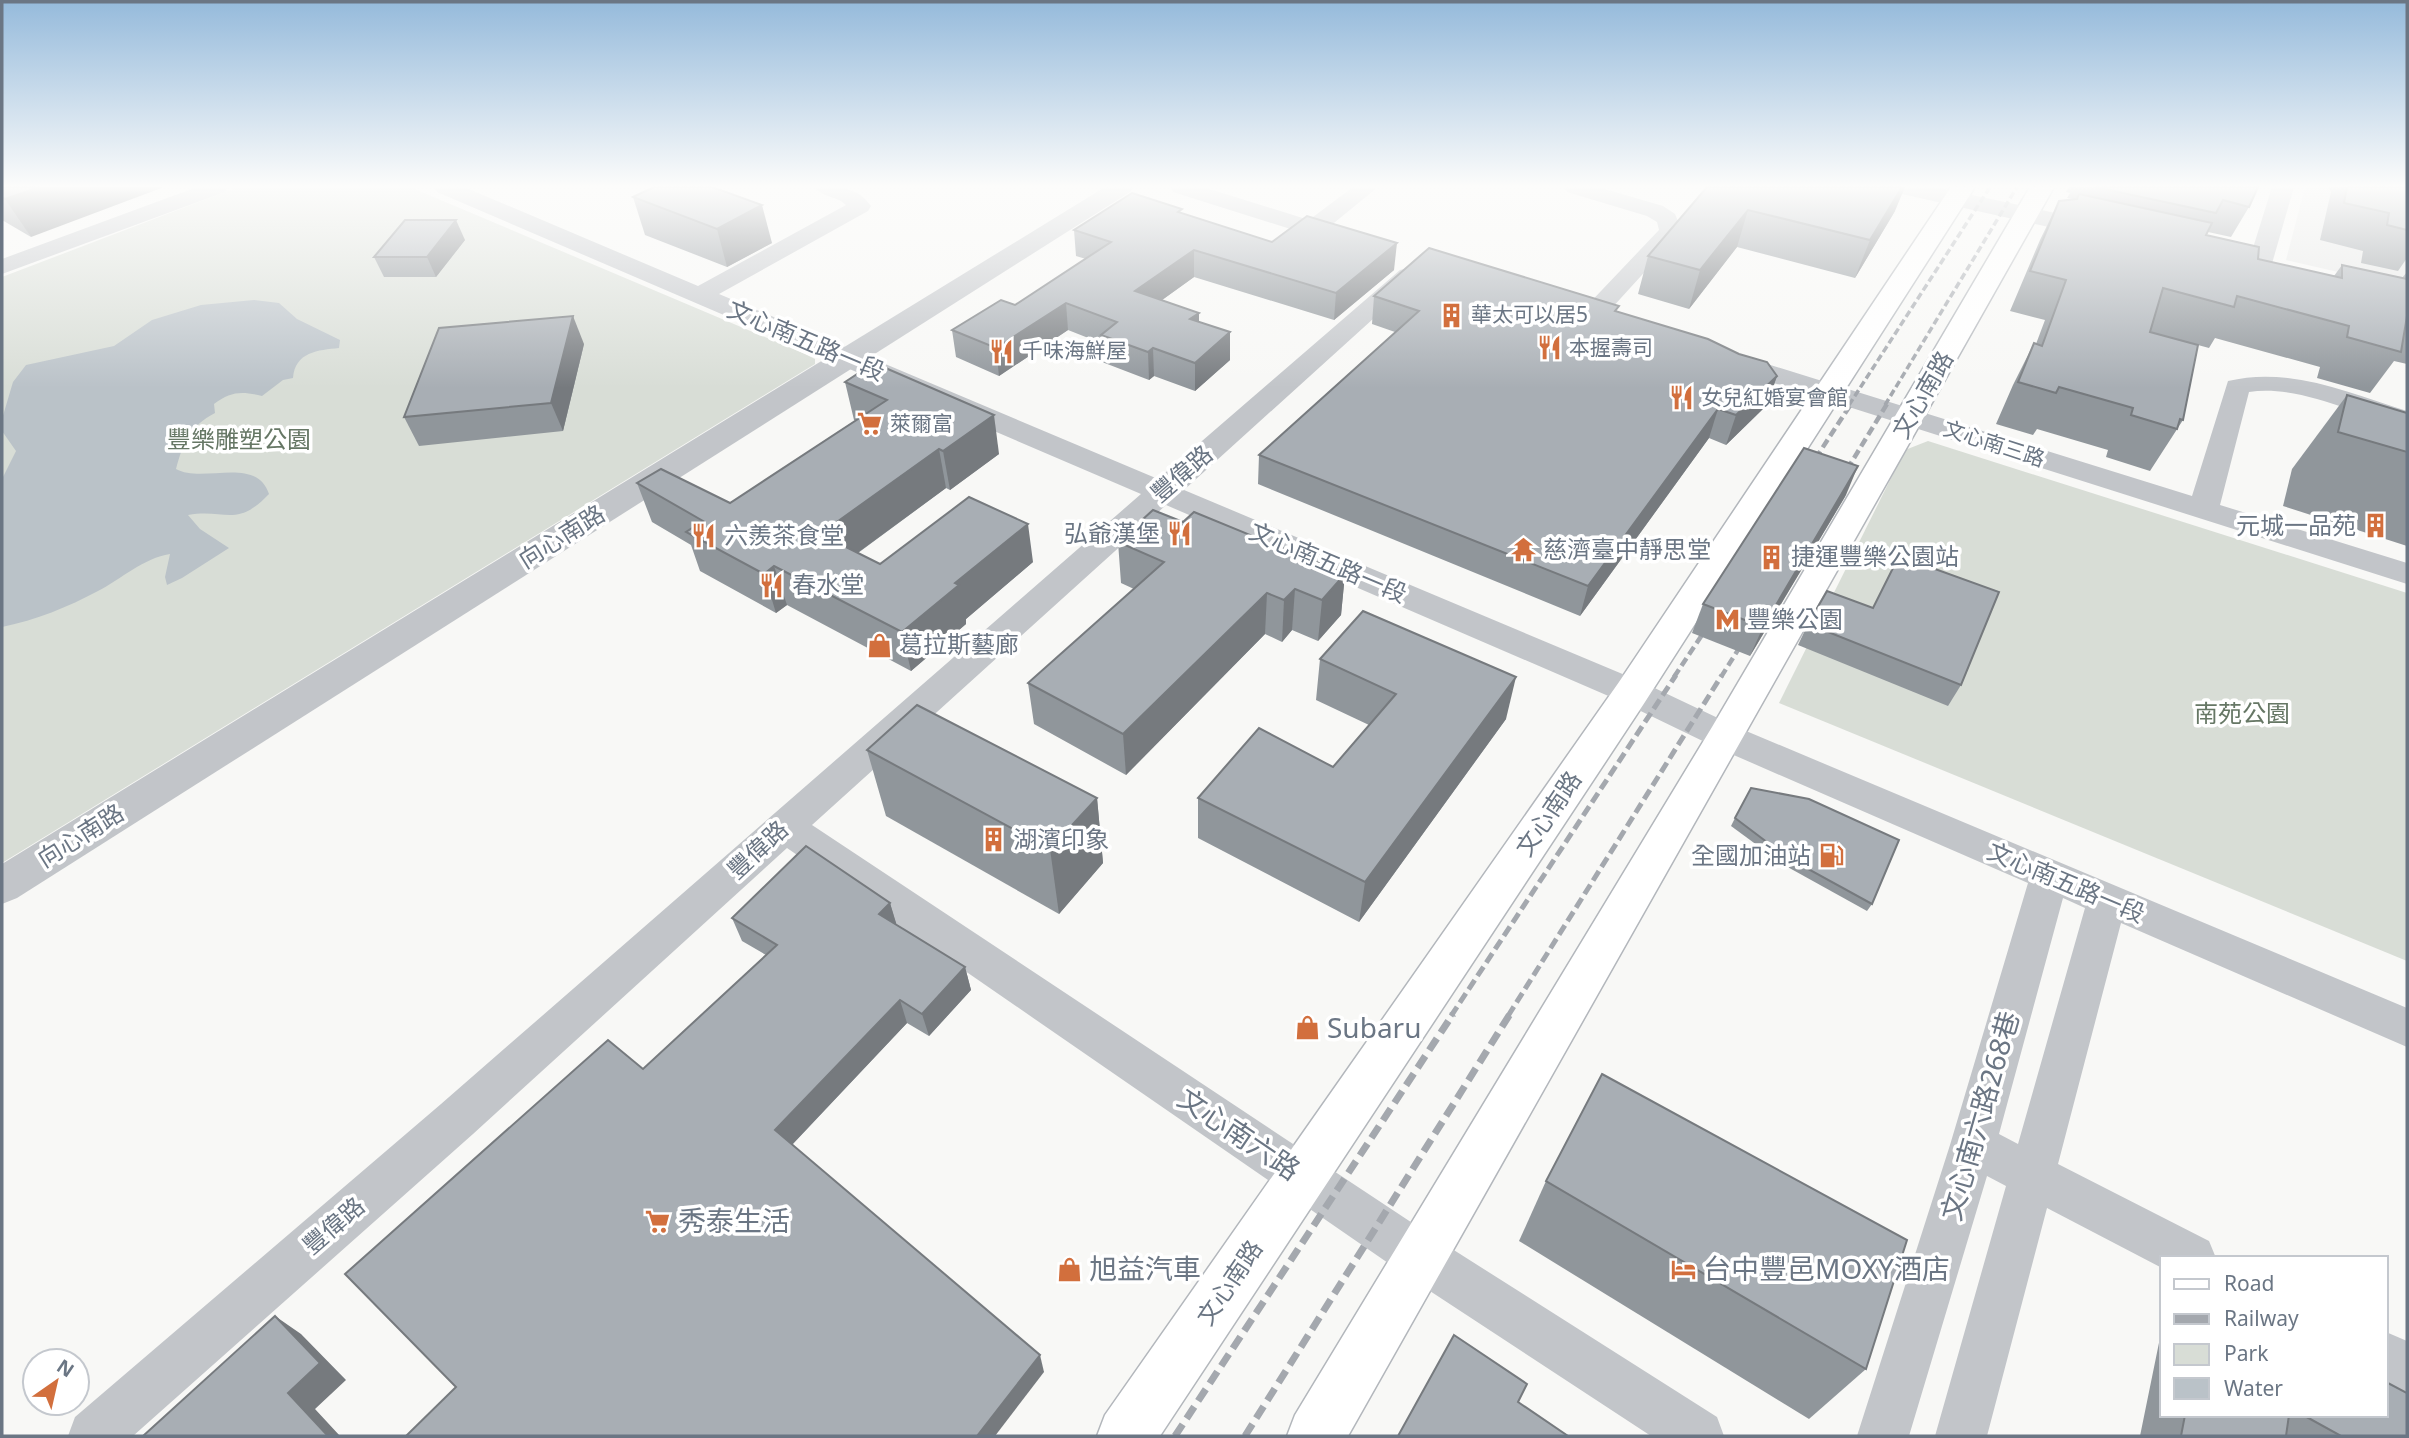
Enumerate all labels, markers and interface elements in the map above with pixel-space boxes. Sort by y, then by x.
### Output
street label: 文心南五路一段 [723,292,890,388]
place label: 華太可以居5 [1471,300,1588,328]
building icon: 華太可以居5 [1437,301,1465,329]
place label: 本握壽司 [1569,333,1653,361]
restaurant icon: 本握壽司 [1535,334,1563,362]
place label: 千味海鮮屋 [1022,336,1127,364]
restaurant icon: 千味海鮮屋 [988,337,1016,365]
street label: 文心南路 [1883,344,1960,444]
place label: 女兒紅婚宴會館 [1701,383,1848,411]
restaurant icon: 女兒紅婚宴會館 [1667,384,1695,412]
place label: 萊爾富 [890,409,953,437]
supermarket icon: 萊爾富 [856,410,884,438]
street label: 文心南三路 [1940,414,2049,473]
park label: 豐樂雕塑公園 [167,422,311,455]
street label: 豐偉路 [1143,437,1219,509]
street label: 向心南路 [512,496,611,575]
place label: 元城一品苑 [2236,508,2356,541]
building icon: 元城一品苑 [2362,512,2390,540]
street label: 文心南五路一段 [1245,514,1412,610]
place label: 弘爺漢堡 [1064,516,1160,549]
place label: 六羨茶食堂 [724,518,844,551]
restaurant icon: 弘爺漢堡 [1166,520,1194,548]
restaurant icon: 六羨茶食堂 [690,522,718,550]
place label: 慈濟臺中靜思堂 [1543,532,1711,565]
temple icon: 慈濟臺中靜思堂 [1509,536,1537,564]
place label: 捷運豐樂公園站 [1791,539,1959,572]
building icon: 捷運豐樂公園站 [1757,543,1785,571]
place label: 春水堂 [792,567,864,600]
restaurant icon: 春水堂 [758,571,786,599]
place label: 豐樂公園 [1747,602,1843,635]
metro station icon: 豐樂公園 [1713,606,1741,634]
place label: 葛拉斯藝廊 [899,627,1019,660]
shop icon: 葛拉斯藝廊 [865,631,893,659]
park label: 南苑公園 [2194,696,2290,729]
street label: 文心南路 [1507,764,1588,862]
street label: 向心南路 [31,795,130,874]
street label: 豐偉路 [719,812,795,886]
place label: 湖濱印象 [1013,822,1109,855]
building icon: 湖濱印象 [979,826,1007,854]
street label: 文心南五路一段 [1983,834,2150,930]
place label: 全國加油站 [1691,838,1811,871]
fuel station icon: 全國加油站 [1817,842,1845,870]
street label: 文心南六路268巷 [1931,1007,2027,1225]
place label: Subaru [1327,1008,1421,1046]
shop icon: Subaru [1293,1014,1321,1042]
street label: 文心南六路 [1171,1078,1308,1188]
street label: 豐偉路 [295,1189,371,1261]
place label: 秀泰生活 [678,1201,790,1239]
supermarket icon: 秀泰生活 [644,1207,672,1235]
street label: 文心南路 [1188,1233,1269,1331]
place label: 旭益汽車 [1089,1249,1201,1287]
place label: 台中豐邑MOXY酒店 [1703,1249,1950,1287]
shop icon: 旭益汽車 [1055,1255,1083,1283]
hotel icon: 台中豐邑MOXY酒店 [1669,1255,1697,1283]
legend [2160,1256,2388,1417]
text: Road [2224,1269,2274,1297]
text: Railway [2224,1304,2299,1332]
text: Park [2224,1339,2269,1367]
north arrow [21,1347,91,1417]
text: N [52,1353,79,1383]
text: Water [2224,1374,2283,1402]

